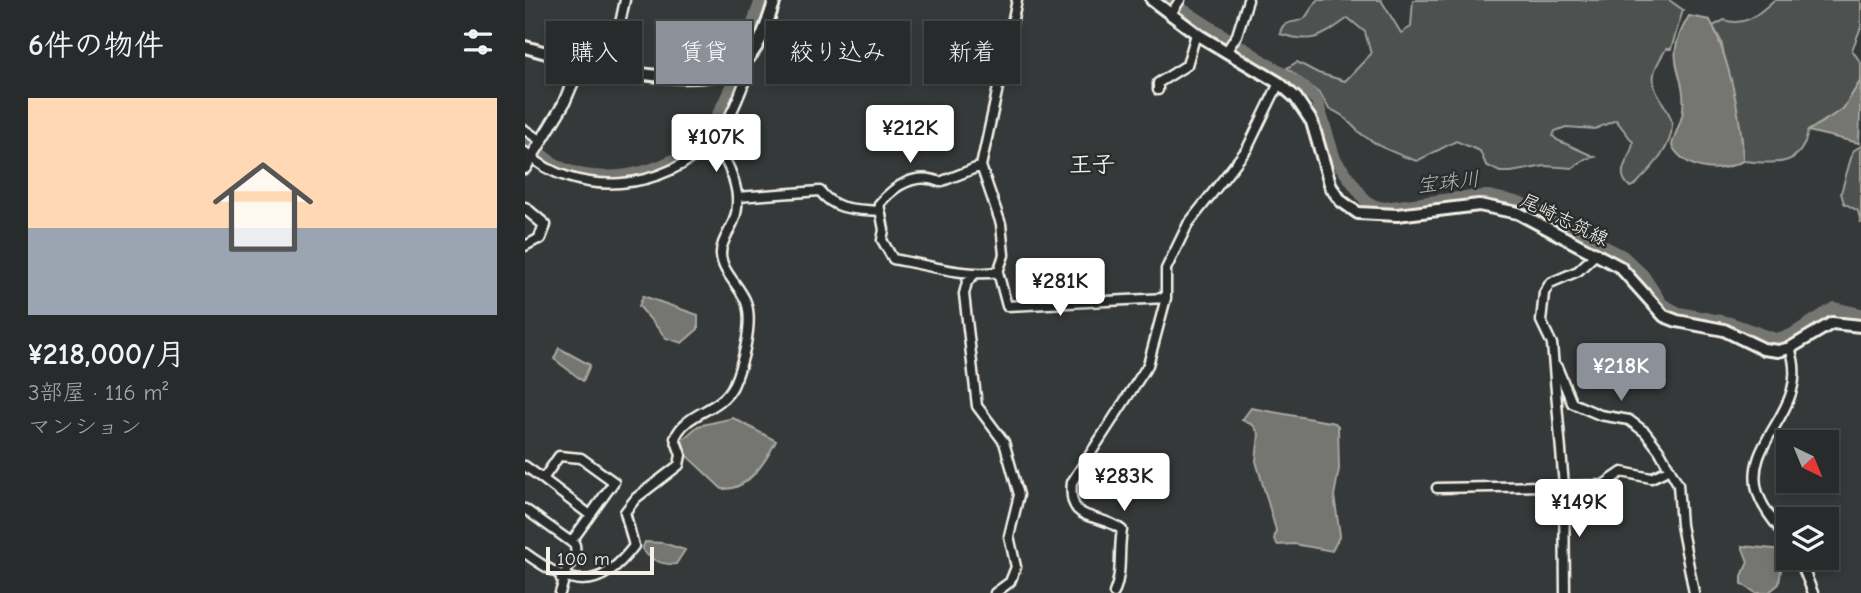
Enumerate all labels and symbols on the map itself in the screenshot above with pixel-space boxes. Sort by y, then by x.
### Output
pin: ¥212K [861,106,959,165]
pin: ¥107K [667,114,765,174]
district label: 王子 [1069,151,1115,178]
water label: 宝珠川 [1415,167,1481,197]
street label: 尾崎志筑線 [1517,189,1612,251]
pin: ¥281K [1011,258,1109,318]
pin: ¥218K [1572,344,1670,403]
north arrow [1776,430,1839,494]
pin: ¥283K [1075,454,1173,513]
pin: ¥149K [1530,480,1628,539]
scale bar [546,544,655,576]

